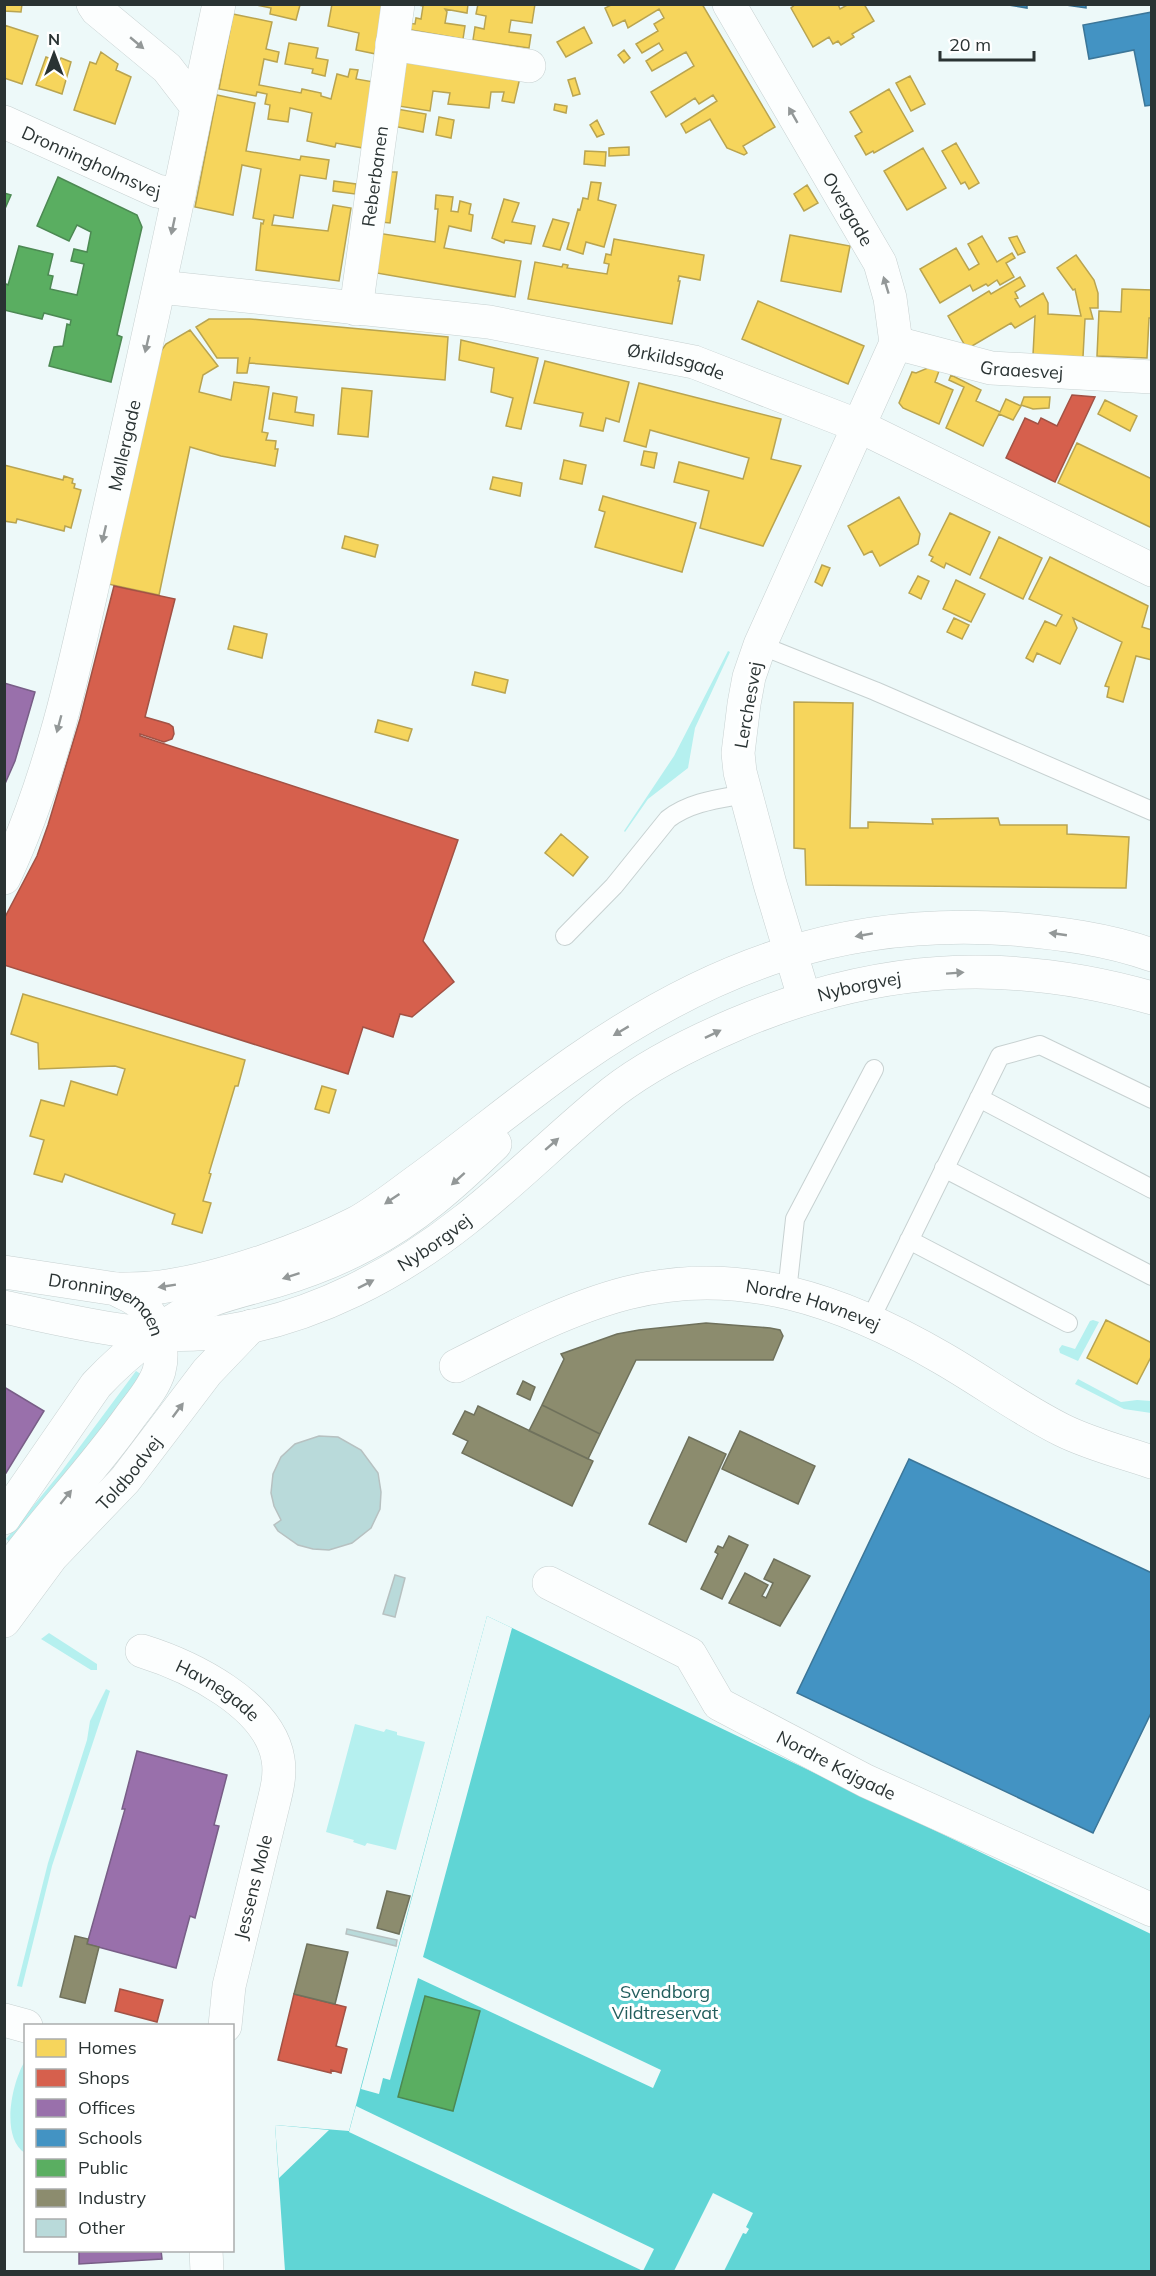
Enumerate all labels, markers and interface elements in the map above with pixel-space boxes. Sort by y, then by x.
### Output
north arrow [24,24,84,84]
scale bar [940,24,1034,62]
text: N [48,29,60,49]
text: 20 m [949,33,991,56]
one-way arrow [129,36,144,49]
one-way arrow [788,106,798,123]
street label: Dronningholmsvej [18,120,162,203]
street label: Reberbanen [356,124,393,228]
street label: Overgade [818,168,879,250]
one-way arrow [168,217,177,236]
one-way arrow [881,276,891,294]
one-way arrow [142,334,152,353]
street label: Ørkildsgade [625,338,728,384]
street label: Graaesvej [978,354,1064,384]
street label: Møllergade [102,397,145,493]
one-way arrow [99,525,108,544]
street label: Lerchesvej [729,660,767,750]
one-way arrow [54,714,64,733]
one-way arrow [1049,929,1068,938]
one-way arrow [854,930,873,939]
street label: Nyborgvej [815,966,902,1006]
one-way arrow [946,968,965,978]
one-way arrow [613,1026,629,1037]
one-way arrow [704,1030,721,1039]
one-way arrow [544,1138,559,1151]
one-way arrow [451,1172,466,1185]
one-way arrow [383,1193,400,1204]
street label: Nyborgvej [393,1208,475,1276]
street label: Dronningemaen [47,1267,169,1339]
one-way arrow [282,1272,300,1281]
street label: Nordre Havnevej [744,1274,884,1336]
one-way arrow [358,1279,375,1289]
one-way arrow [158,1282,177,1291]
one-way arrow [172,1402,184,1418]
street label: Toldbodvej [91,1431,166,1515]
one-way arrow [60,1490,72,1505]
street label: Havnegade [172,1654,265,1726]
street label: Nordre Kajgade [773,1725,900,1805]
street label: Jessens Mole [229,1832,277,1942]
park label: Svendborg Vildtreservat [612,1980,718,2024]
legend [24,2024,234,2252]
text: Homes [78,2036,137,2059]
text: Shops [78,2066,130,2089]
text: Offices [78,2096,136,2119]
text: Schools [78,2126,143,2149]
text: Public [78,2156,128,2179]
text: Industry [78,2186,147,2209]
text: Other [78,2216,126,2239]

